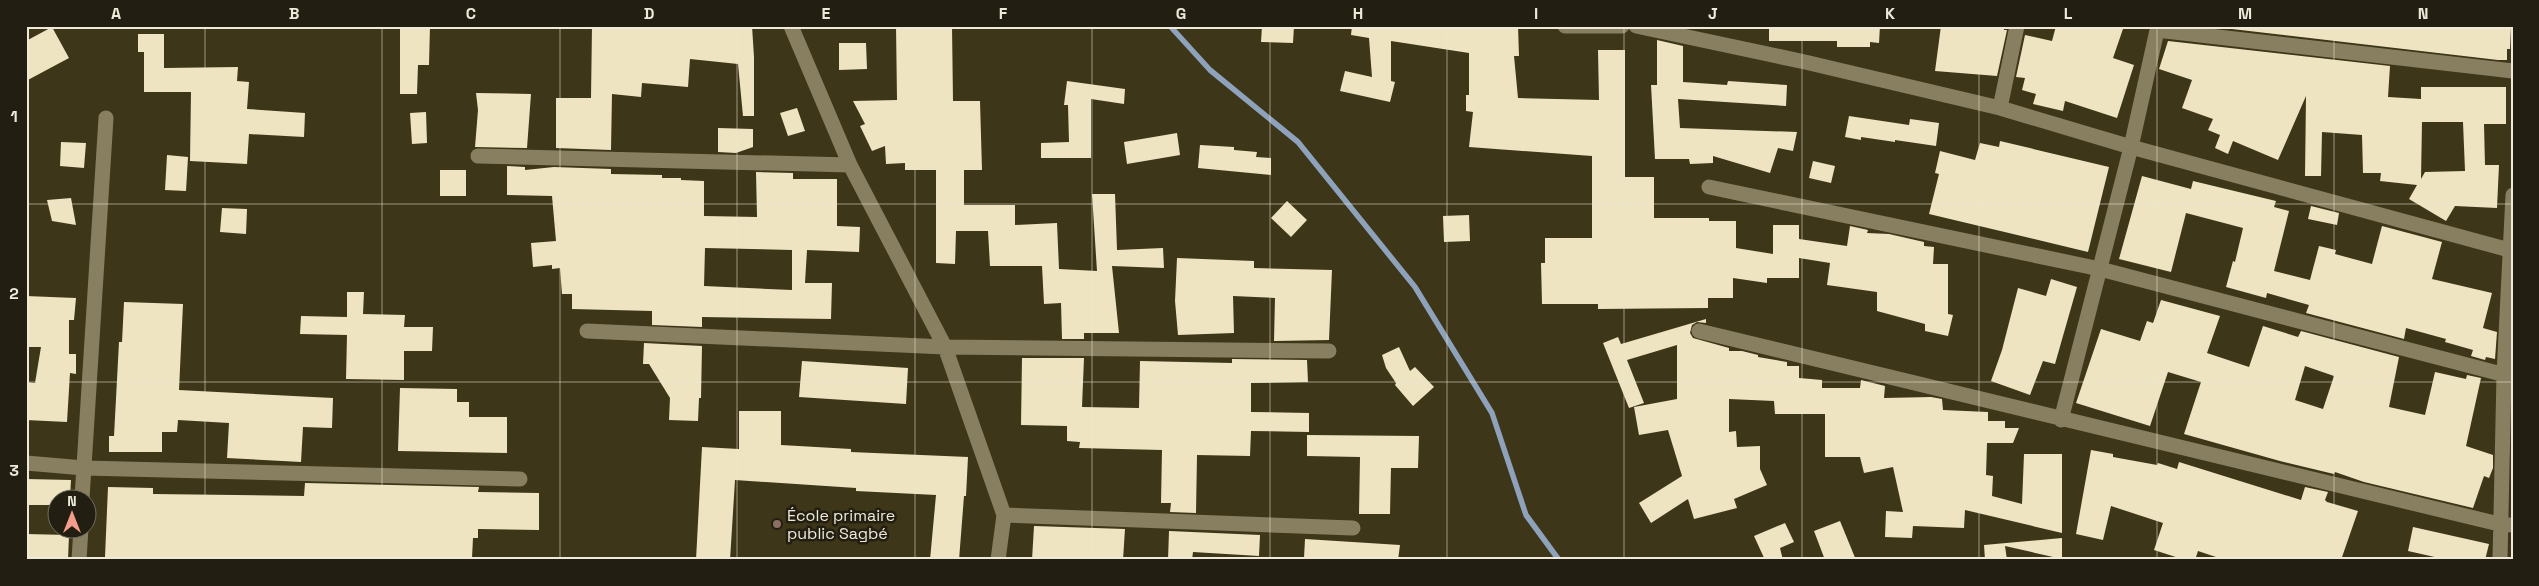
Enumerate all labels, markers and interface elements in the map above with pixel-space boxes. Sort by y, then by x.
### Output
text: A [111,3,121,24]
text: B [289,3,299,24]
text: C [466,3,476,24]
text: D [644,3,654,24]
text: E [822,3,831,24]
text: F [999,3,1008,24]
text: G [1176,3,1186,24]
text: H [1353,3,1363,24]
text: I [1534,3,1538,24]
text: J [1708,3,1718,24]
text: K [1885,3,1895,24]
text: L [2064,3,2073,24]
text: M [2238,3,2252,24]
text: N [2418,3,2428,24]
text: 1 [10,106,18,127]
text: 2 [9,283,19,304]
text: 3 [9,460,19,481]
north arrow [48,488,98,538]
text: N [67,492,77,510]
place label: École primaire public Sagbé [787,505,895,544]
marker: École primaire public Sagbé [771,518,783,530]

